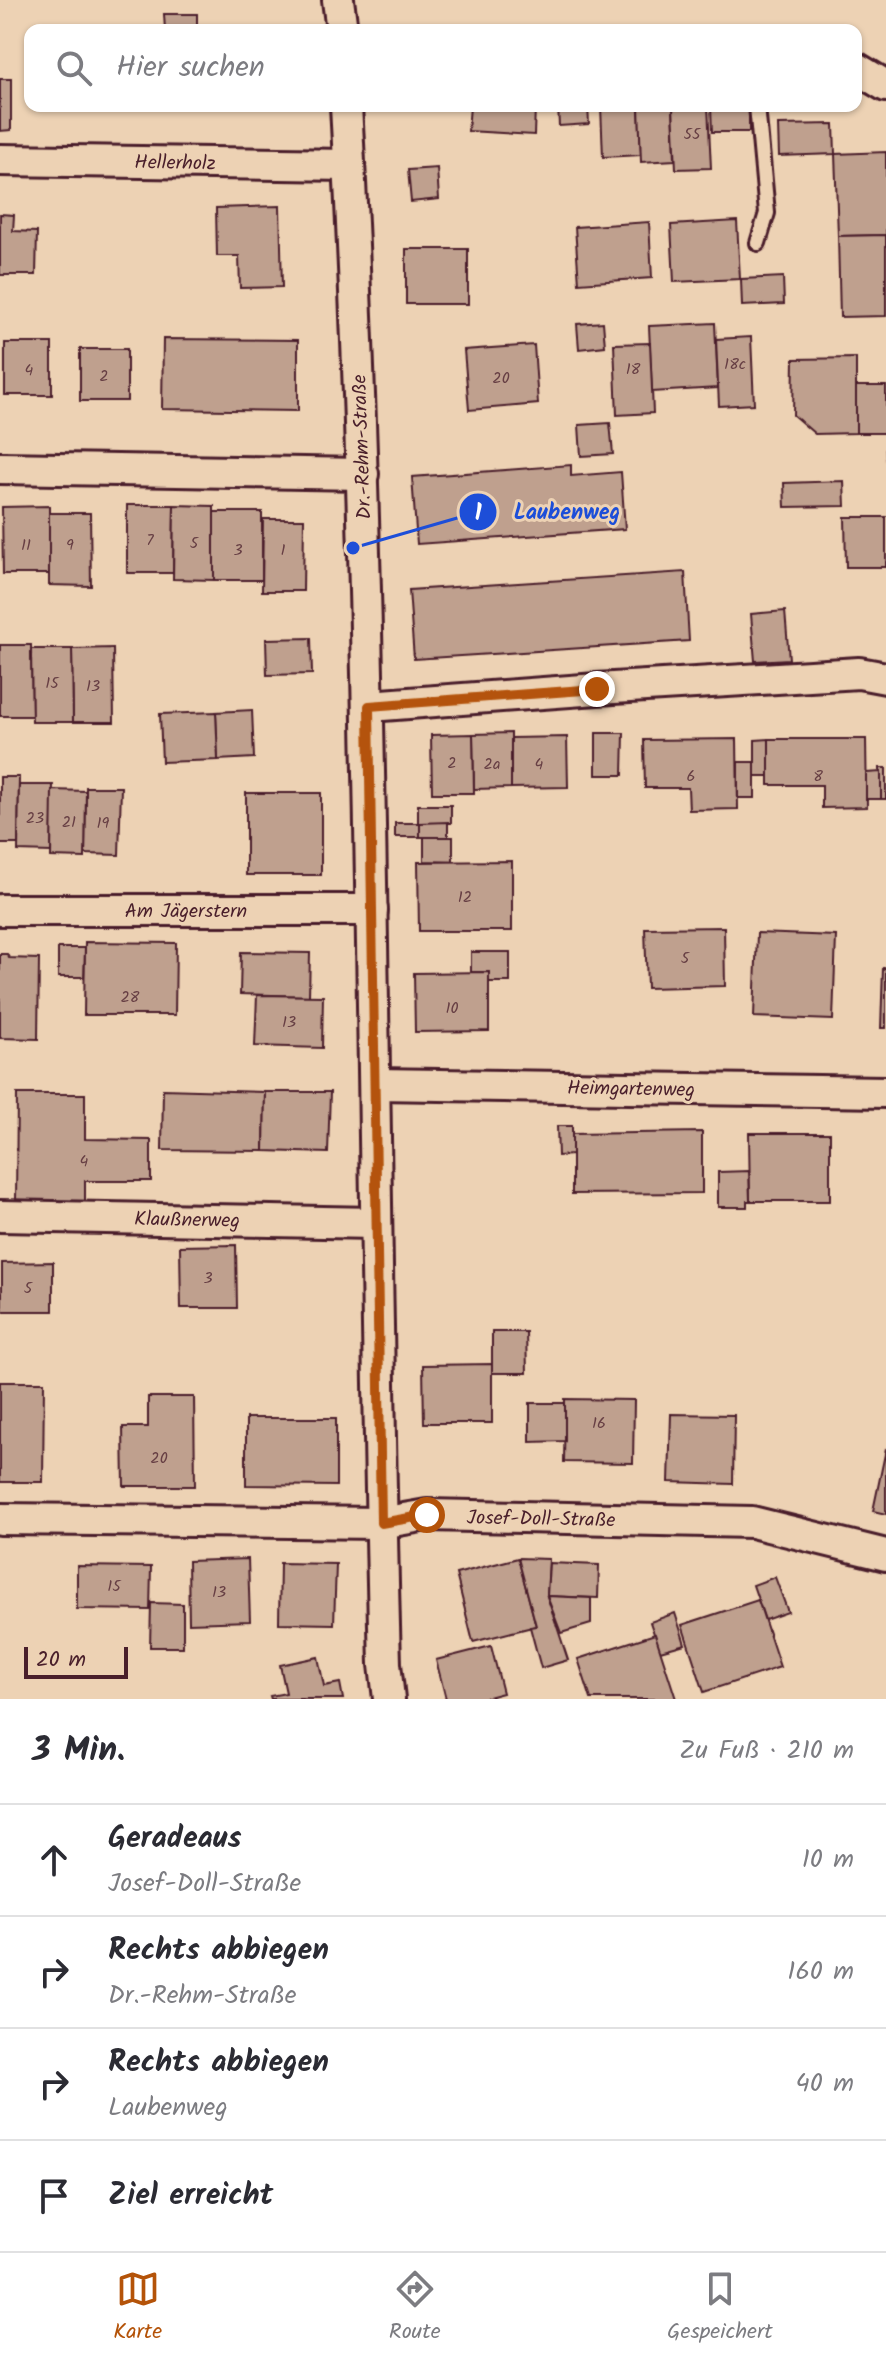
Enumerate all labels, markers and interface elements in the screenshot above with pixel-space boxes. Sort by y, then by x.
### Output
search box [24,24,862,112]
text: Hier suchen [116,44,265,92]
icon: search [52,46,96,90]
house number: 55 [683,122,702,147]
street label: Hellerholz [134,147,216,181]
house number: 18c [724,352,746,377]
house number: 18 [626,357,641,382]
house number: 4 [25,358,34,383]
house number: 2 [99,364,109,389]
house number: 20 [492,366,510,391]
street label: Dr.-Rehm-Straße [344,374,382,520]
callout: Laubenweg [458,489,636,535]
text: 1 [474,494,482,533]
text: Laubenweg [514,496,620,531]
house number: 7 [146,528,154,553]
house number: 5 [190,531,200,556]
house number: 11 [21,533,31,558]
house number: 9 [66,533,74,558]
house number: 3 [233,538,243,563]
house number: 1 [280,538,286,563]
house number: 15 [45,671,60,696]
route end [579,671,615,707]
house number: 13 [86,674,100,699]
house number: 2 [447,751,457,776]
house number: 2a [484,752,500,777]
house number: 4 [535,752,544,777]
house number: 6 [687,764,695,789]
house number: 8 [813,764,823,789]
house number: 23 [26,806,44,831]
house number: 21 [62,810,76,835]
house number: 19 [97,811,110,836]
house number: 12 [458,885,472,910]
street label: Am Jägerstern [125,896,247,928]
house number: 5 [681,946,691,971]
house number: 28 [121,985,140,1010]
house number: 10 [445,996,459,1021]
house number: 13 [282,1010,296,1035]
street label: Heimgartenweg [567,1073,695,1107]
house number: 4 [80,1149,89,1174]
street label: Klaußnerweg [134,1204,240,1238]
house number: 3 [203,1266,213,1291]
house number: 5 [24,1276,34,1301]
house number: 16 [592,1411,606,1436]
house number: 20 [150,1446,168,1471]
route start [409,1497,445,1533]
street label: Josef-Doll-Straße [466,1503,616,1537]
house number: 15 [107,1574,122,1599]
house number: 13 [212,1580,226,1605]
scale bar [24,1643,128,1679]
text: 20 m [36,1643,86,1678]
text: 3 Min. [32,1724,125,1778]
text: Zu Fuß · 210 m [679,1730,854,1772]
text: Geradeaus [108,1815,241,1863]
icon: ahead [32,1838,76,1882]
text: 10 m [802,1839,854,1881]
text: Josef-Doll-Straße [108,1863,301,1905]
text: Rechts abbiegen [108,1927,329,1975]
icon: right [32,1950,76,1994]
text: 160 m [787,1951,854,1993]
text: Dr.-Rehm-Straße [108,1975,297,2017]
text: Rechts abbiegen [108,2039,329,2087]
icon: right [32,2062,76,2106]
text: 40 m [796,2063,854,2105]
text: Laubenweg [108,2087,228,2129]
text: Ziel erreicht [108,2172,273,2220]
icon: arrive [32,2174,76,2218]
tab: Karte [113,2267,162,2350]
tab: Route [389,2267,441,2350]
tab: Gespeichert [667,2267,773,2350]

